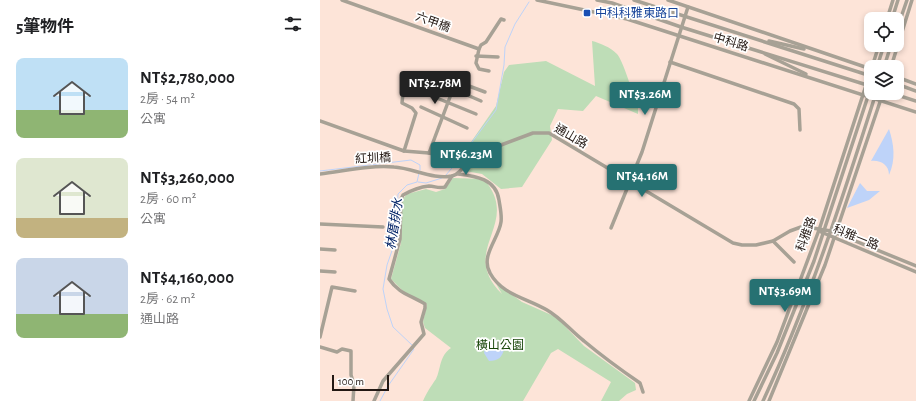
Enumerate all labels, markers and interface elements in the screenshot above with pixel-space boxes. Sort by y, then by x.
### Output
place label: 中科科雅東路口 [595,6,679,19]
marker: 中科科雅東路口 [582,8,592,18]
street label: 六甲橋 [414,9,452,34]
map controls [864,12,904,100]
button: locate [864,12,904,52]
icon: filters [282,13,304,35]
text: 5筆物件 [16,18,74,35]
street label: 中科路 [712,30,750,53]
button: layers [864,60,904,100]
text: NT$2,780,000 [140,69,235,86]
pin: NT$2.78M [394,71,476,105]
icon: home [48,74,96,122]
text: NT$2.78M [409,77,461,90]
pin: NT$3.26M [604,82,686,116]
text: NT$3.26M [619,88,671,101]
text: 2房 · 54 m² [140,93,195,106]
text: 公寓 [140,113,166,126]
street label: 通山路 [552,121,590,150]
pin: NT$6.23M [425,142,507,176]
text: NT$6.23M [440,148,492,161]
street label: 紅圳橋 [355,150,391,165]
pin: NT$4.16M [601,164,683,198]
text: NT$3,260,000 [140,169,235,186]
text: NT$4.16M [616,170,668,183]
icon: home [48,174,96,222]
text: 2房 · 60 m² [140,193,196,206]
water label: 林厝排水 [384,196,406,251]
text: 公寓 [140,213,166,226]
street label: 科雅路 [793,215,818,253]
street label: 科雅一路 [831,222,881,252]
text: NT$4,160,000 [140,269,234,286]
icon: home [48,274,96,322]
pin: NT$3.69M [744,279,826,313]
text: NT$3.69M [759,285,811,298]
text: 2房 · 62 m² [140,293,195,306]
text: 通山路 [140,313,179,326]
park label: 橫山公園 [476,339,524,351]
scale bar [332,373,389,392]
text: 100 m [338,376,364,387]

